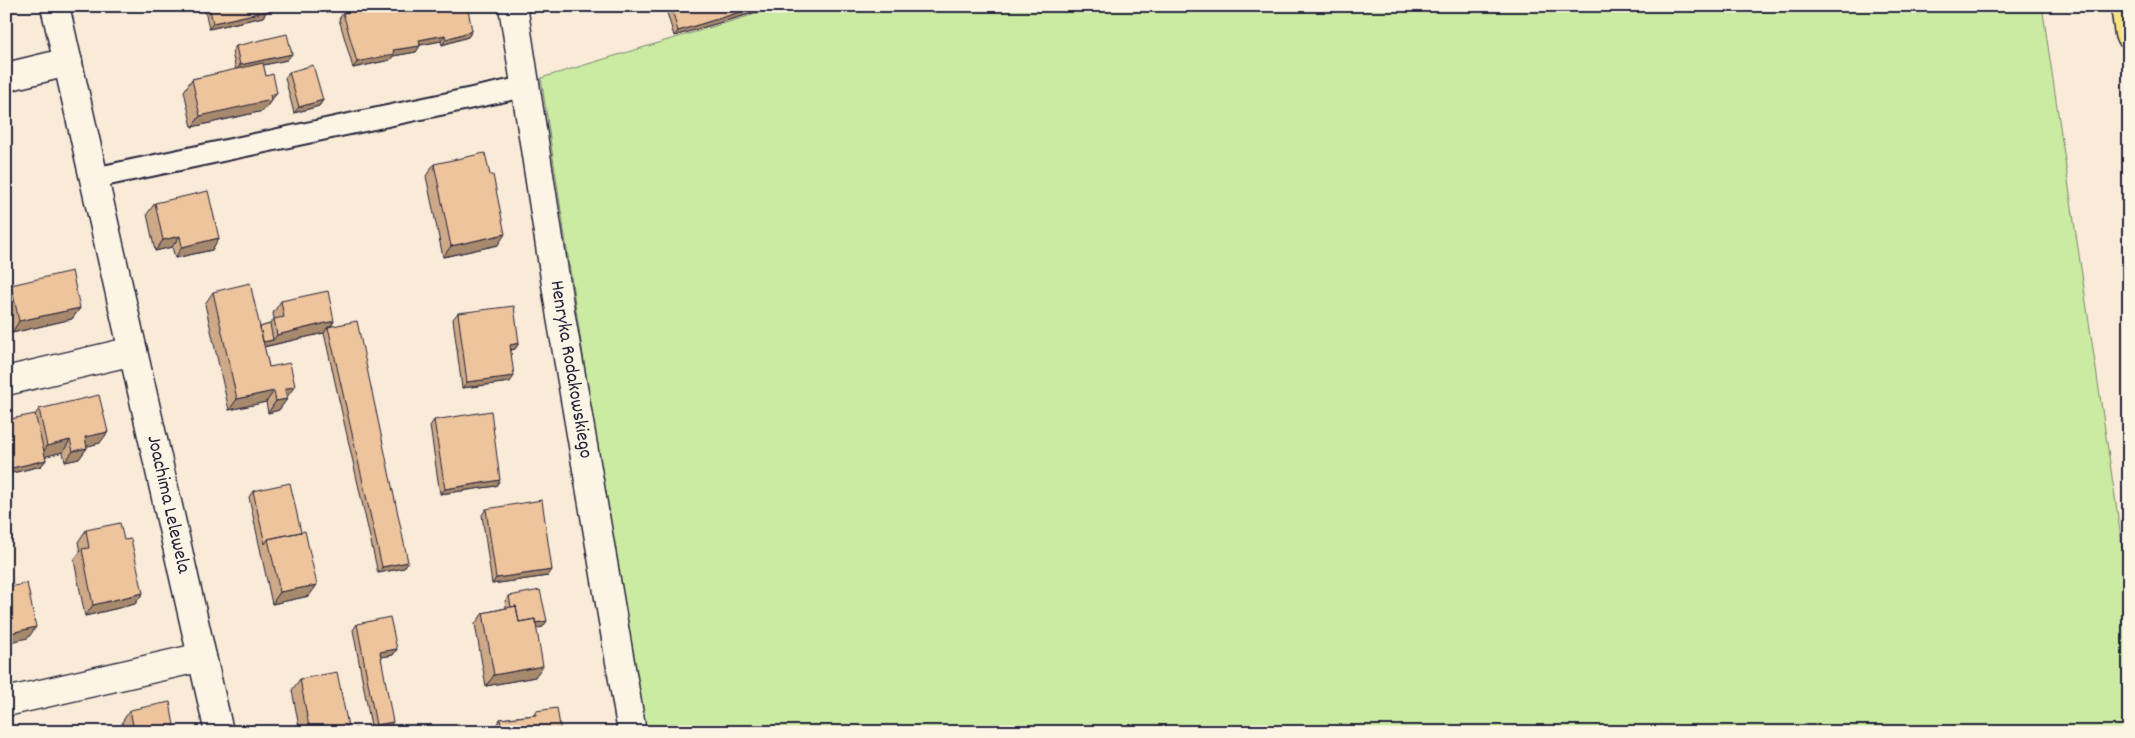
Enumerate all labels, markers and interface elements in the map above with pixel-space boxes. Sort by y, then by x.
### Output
street label: Henryka Rodakowskiego [542,278,599,461]
street label: Joachima Lelewela [138,433,197,577]

